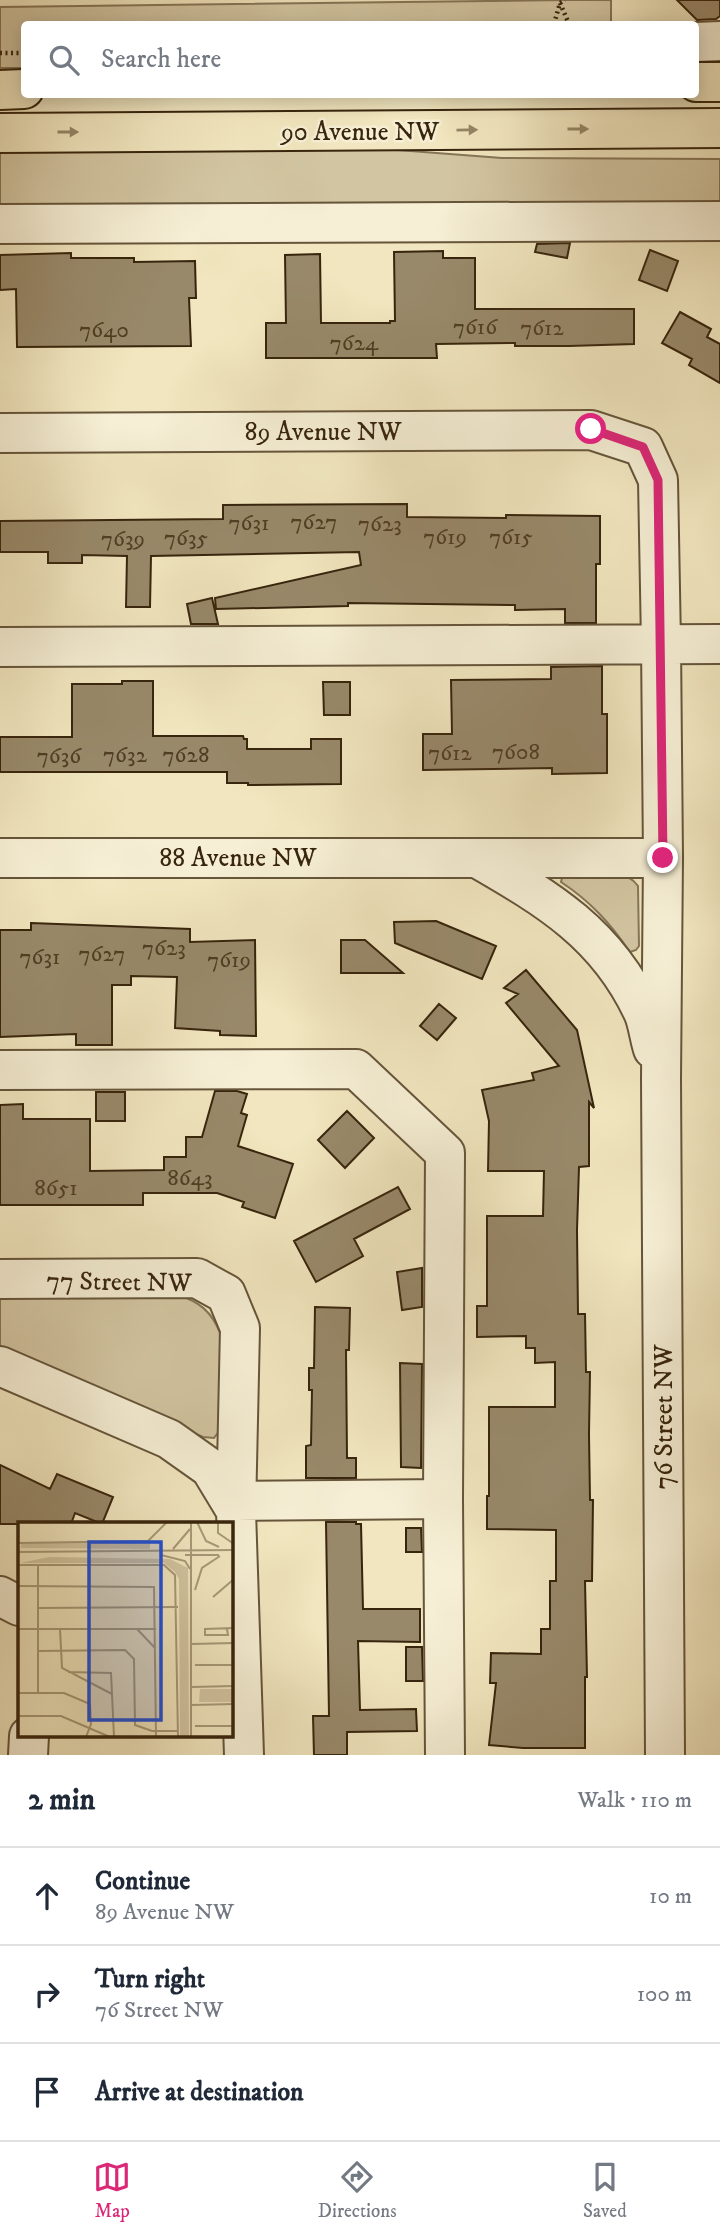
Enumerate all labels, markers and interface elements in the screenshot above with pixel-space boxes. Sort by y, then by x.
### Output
search box [21,21,699,98]
icon: search [45,41,83,79]
text: Search here [101,43,221,76]
street label: 90 Avenue NW [279,116,440,149]
one-way arrow [568,123,590,135]
one-way arrow [456,124,478,136]
one-way arrow [57,126,79,138]
house number: 7616 [453,313,498,342]
house number: 7612 [520,314,565,343]
house number: 7640 [79,316,129,345]
house number: 7624 [330,329,379,358]
route start [575,413,606,444]
street label: 89 Avenue NW [244,416,403,449]
house number: 7627 [291,508,337,537]
house number: 7631 [228,509,270,538]
house number: 7623 [358,510,402,539]
house number: 7619 [423,523,467,552]
house number: 7615 [489,523,533,552]
house number: 7635 [164,524,208,553]
house number: 7639 [101,525,145,554]
house number: 7608 [492,738,540,767]
house number: 7612 [428,739,473,768]
house number: 7632 [103,741,148,770]
house number: 7628 [163,741,209,770]
house number: 7636 [37,742,82,771]
street label: 88 Avenue NW [159,842,318,875]
route end [647,842,678,873]
house number: 7623 [142,934,186,963]
house number: 7627 [79,940,125,969]
house number: 7631 [19,943,61,972]
house number: 7619 [207,946,251,975]
house number: 8643 [167,1164,213,1193]
house number: 8651 [34,1174,78,1203]
street label: 77 Street NW [46,1265,193,1300]
street label: 76 Street NW [648,1343,681,1489]
inset map [18,1522,233,1738]
text: 2 min [28,1782,95,1819]
text: Walk · 110 m [577,1786,692,1815]
text: Continue [95,1865,190,1898]
icon: ahead [28,1877,66,1915]
text: 10 m [649,1882,692,1911]
text: 89 Avenue NW [95,1898,234,1927]
text: Turn right [95,1963,205,1996]
icon: right [28,1975,66,2013]
text: 100 m [637,1980,692,2009]
text: 76 Street NW [95,1996,223,2025]
icon: arrive [28,2073,66,2111]
text: Arrive at destination [95,2076,304,2109]
tab: Map [93,2158,131,2223]
tab: Directions [318,2158,397,2223]
tab: Saved [583,2158,627,2223]

